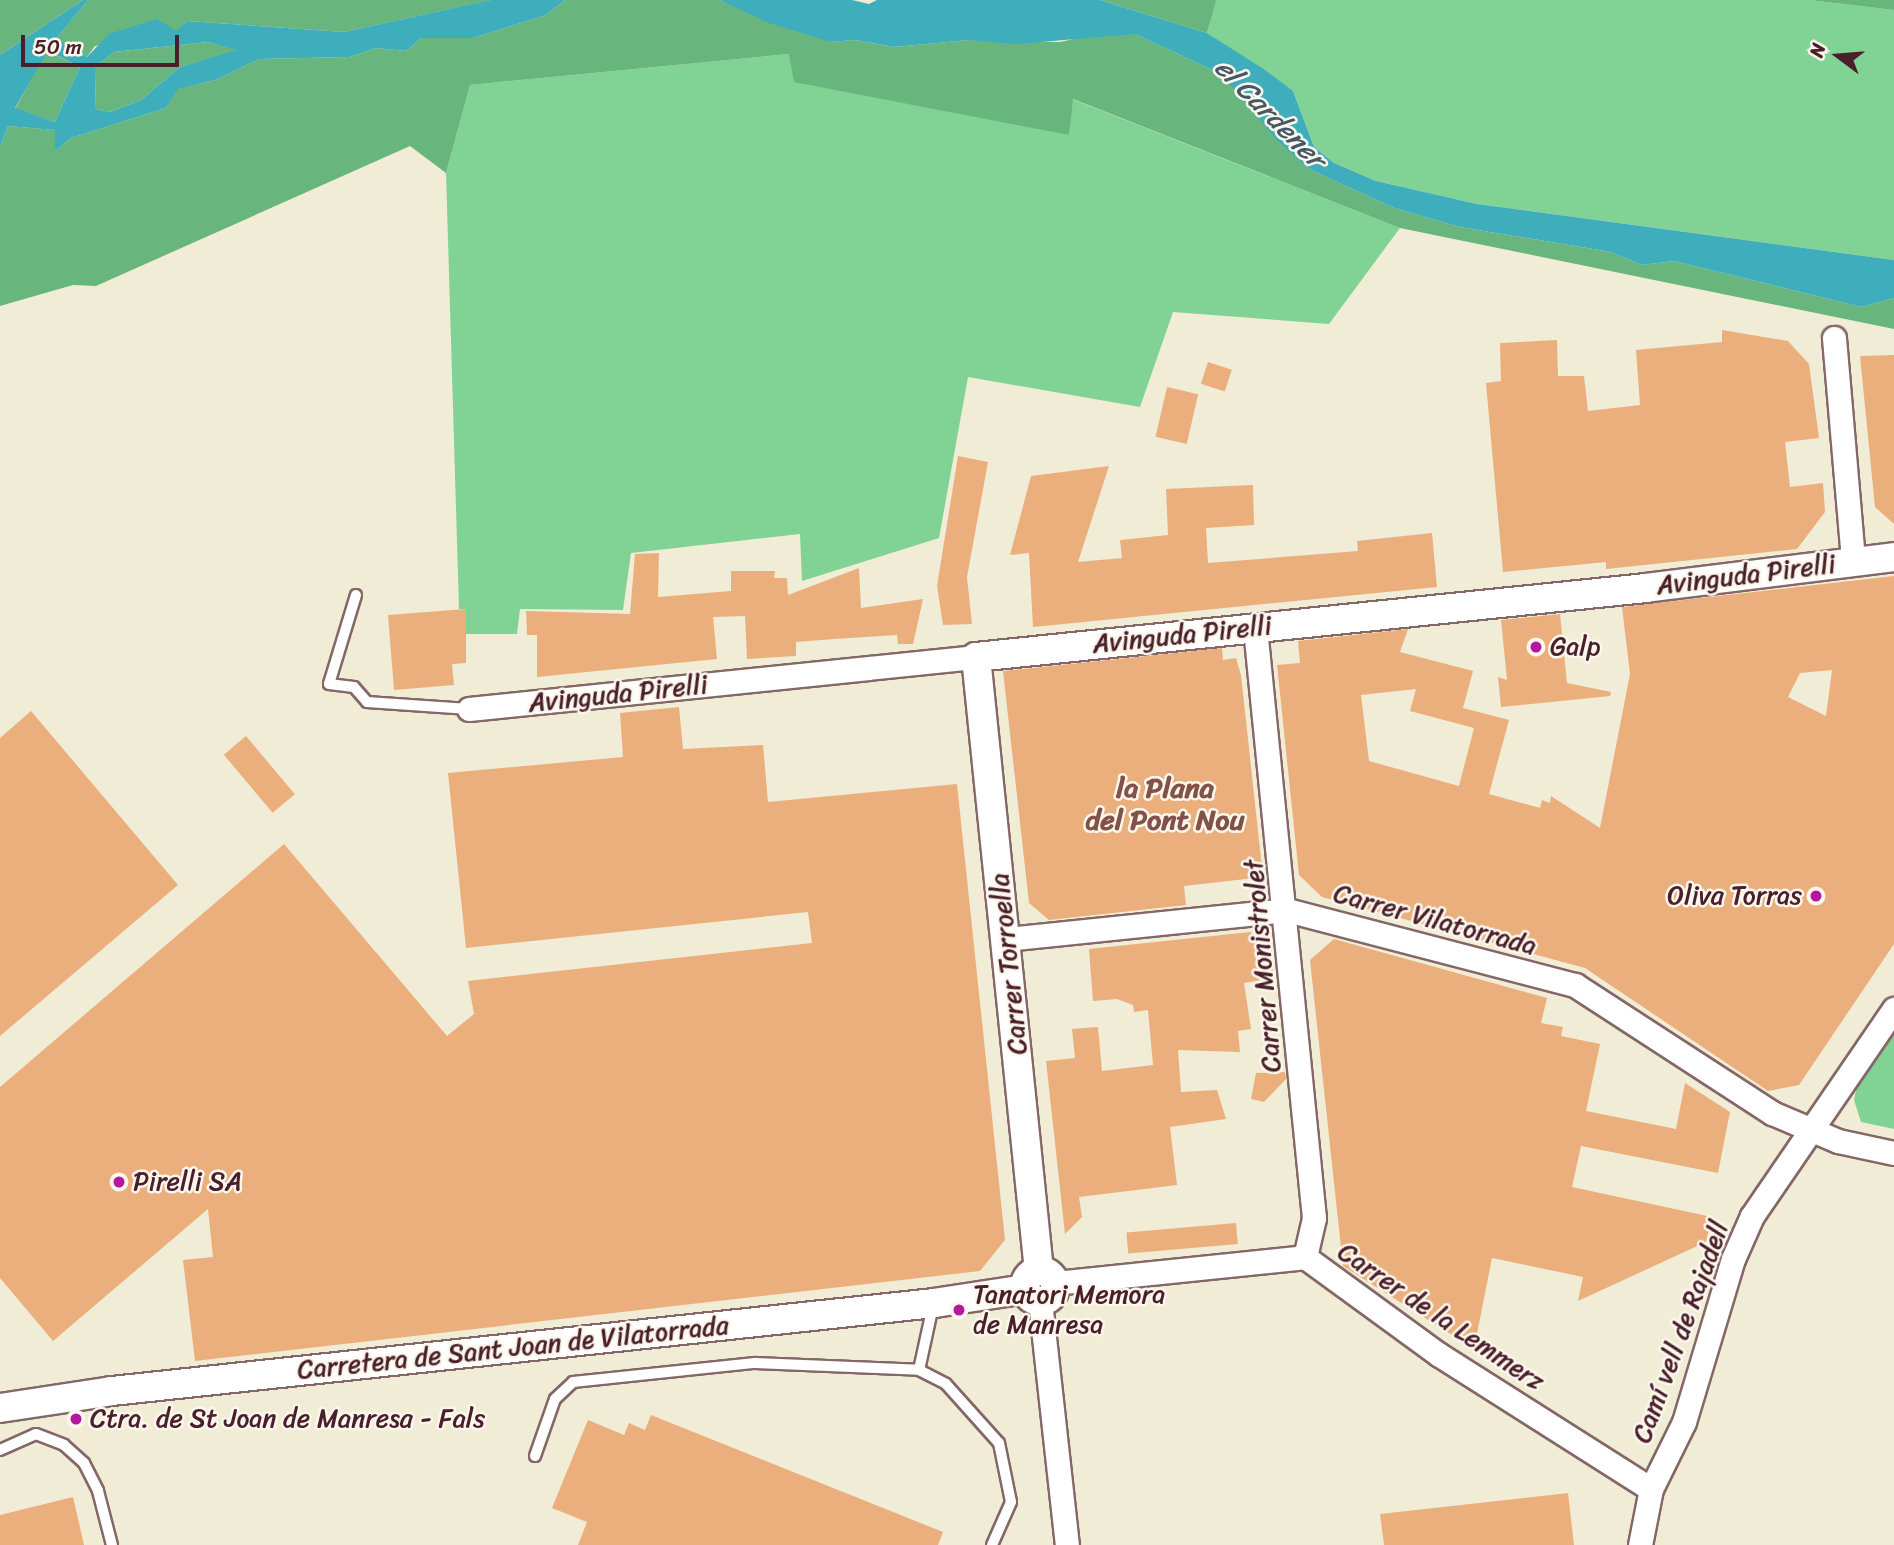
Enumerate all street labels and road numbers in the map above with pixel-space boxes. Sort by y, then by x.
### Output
street label: Avinguda Pirelli [1655,549,1837,601]
street label: Avinguda Pirelli [1091,610,1273,660]
street label: Avinguda Pirelli [527,669,709,719]
street label: Carrer Monistrolet [1238,858,1288,1074]
street label: Carrer Torroella [984,872,1034,1056]
street label: Carrer Vilatorrada [1330,878,1540,962]
street label: Camí vell de Rajadell [1626,1216,1736,1448]
street label: Carrer de la Lemmerz [1331,1236,1551,1398]
street label: Carretera de Sant Joan de Vilatorrada [295,1310,731,1386]

